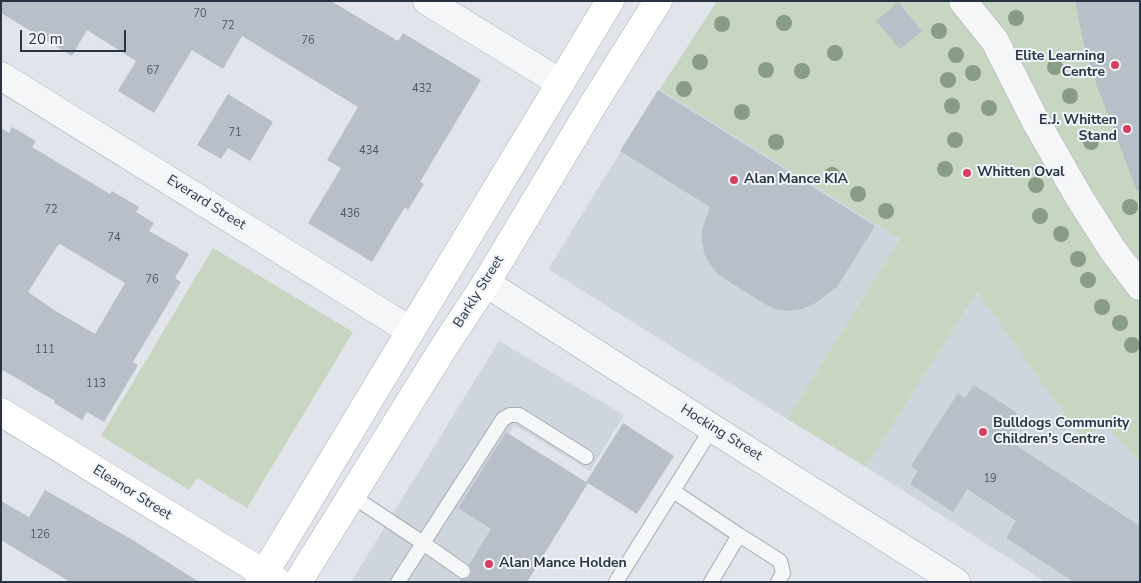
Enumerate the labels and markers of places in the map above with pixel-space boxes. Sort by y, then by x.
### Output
place label: Elite Learning Centre [1015,49,1105,82]
marker: Elite Learning Centre [1109,59,1121,71]
place label: E.J. Whitten Stand [1039,113,1117,146]
marker: E.J. Whitten Stand [1121,123,1133,135]
place label: Whitten Oval [977,165,1065,181]
marker: Whitten Oval [961,167,973,179]
place label: Alan Mance KIA [744,172,848,188]
marker: Alan Mance KIA [728,174,740,186]
place label: Bulldogs Community Children's Centre [993,416,1129,448]
marker: Bulldogs Community Children's Centre [977,426,989,438]
place label: Alan Mance Holden [499,556,627,572]
marker: Alan Mance Holden [483,558,495,570]

